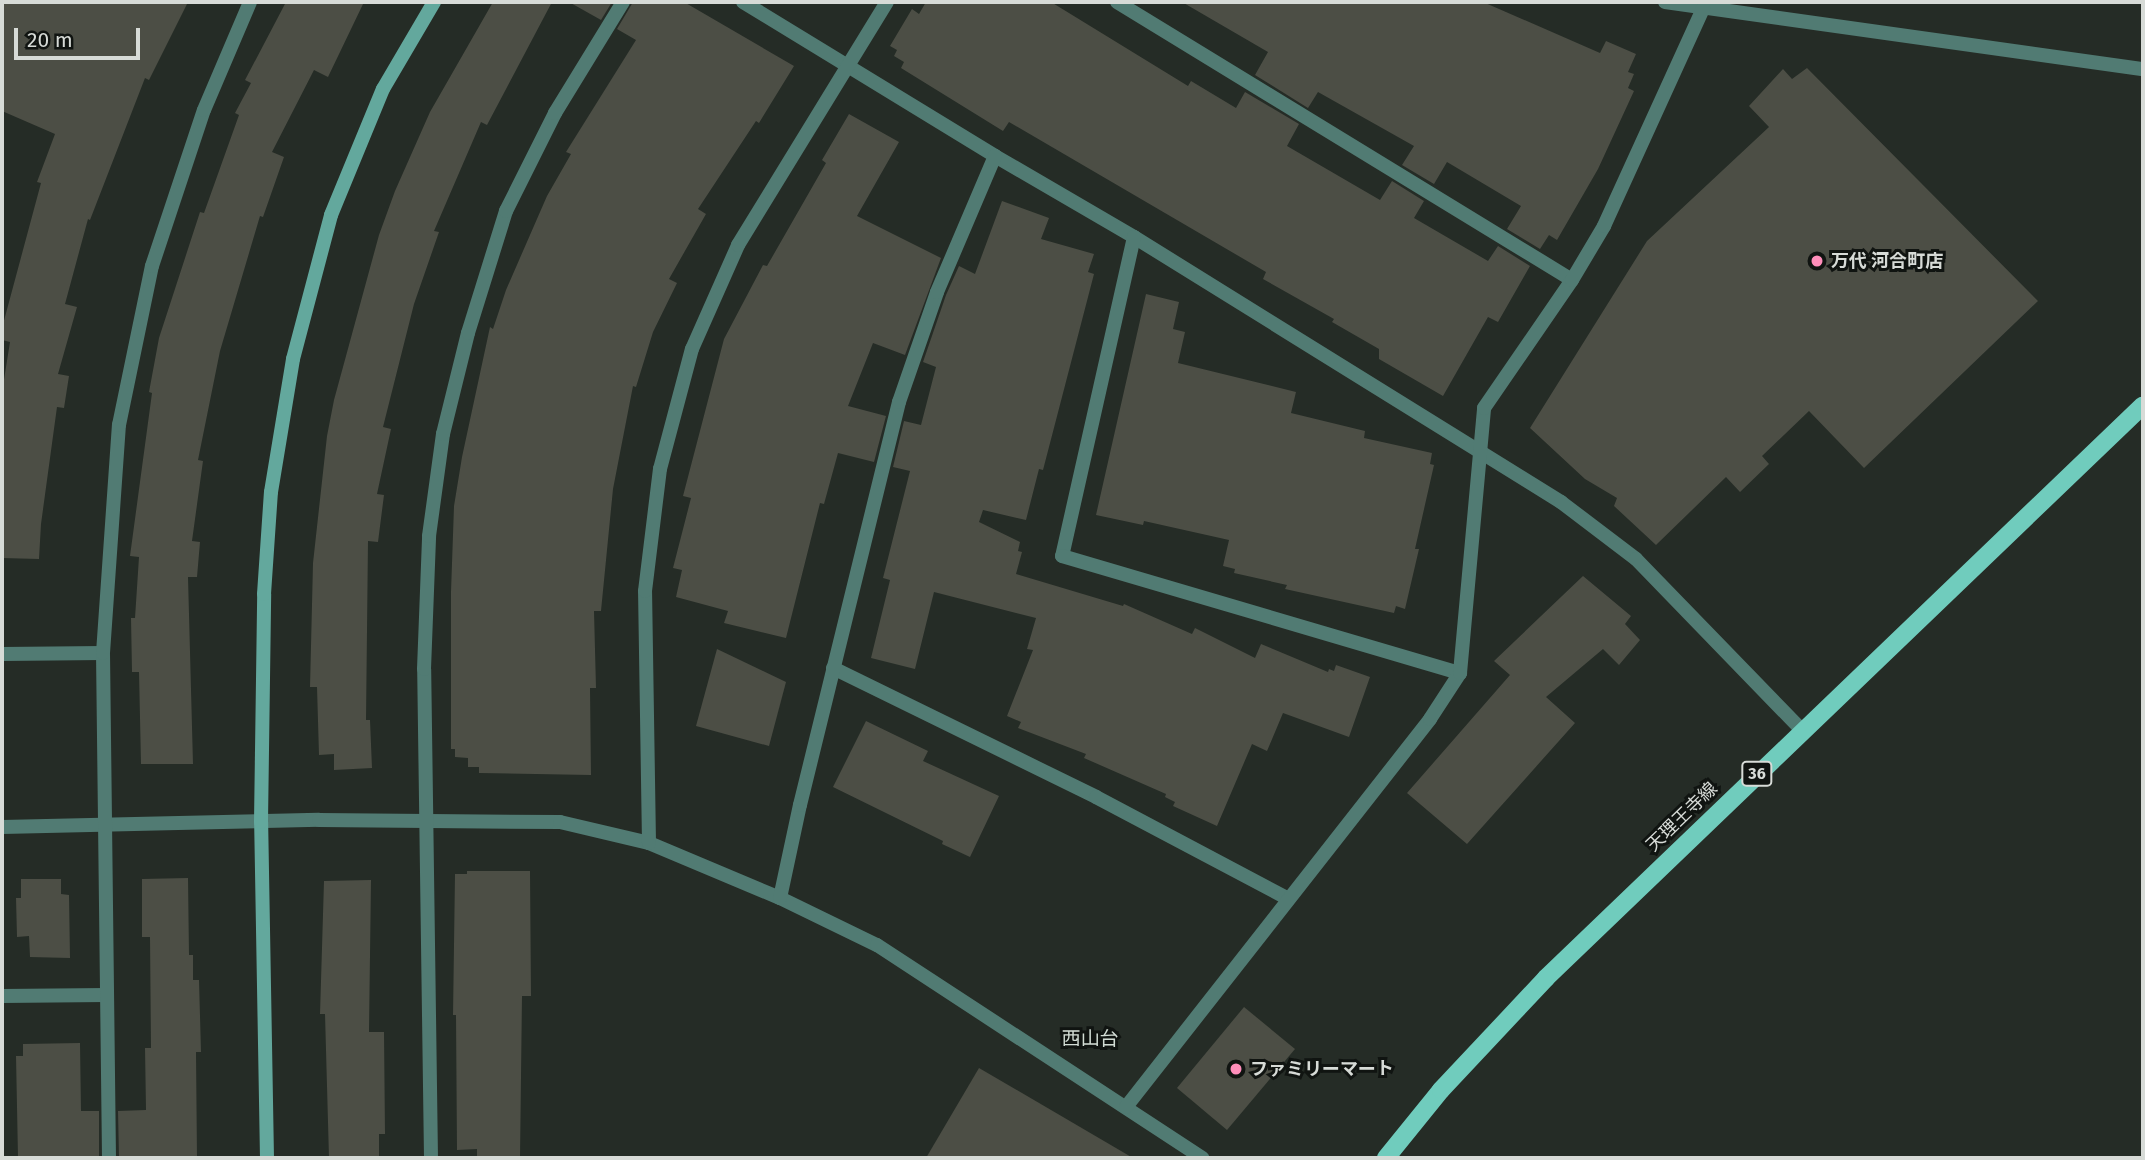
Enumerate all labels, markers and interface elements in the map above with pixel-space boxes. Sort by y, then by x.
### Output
scale bar [18,14,144,58]
text: 20 m [27,27,73,53]
place label: 万代 河合町店 [1831,250,1943,272]
marker: 万代 河合町店 [1809,253,1825,269]
road number: 36 [1741,762,1773,786]
street label: 天理王寺線 [1642,778,1722,856]
district label: 西山台 [1062,1028,1118,1050]
place label: ファミリーマート [1250,1058,1394,1080]
marker: ファミリーマート [1228,1061,1244,1077]

